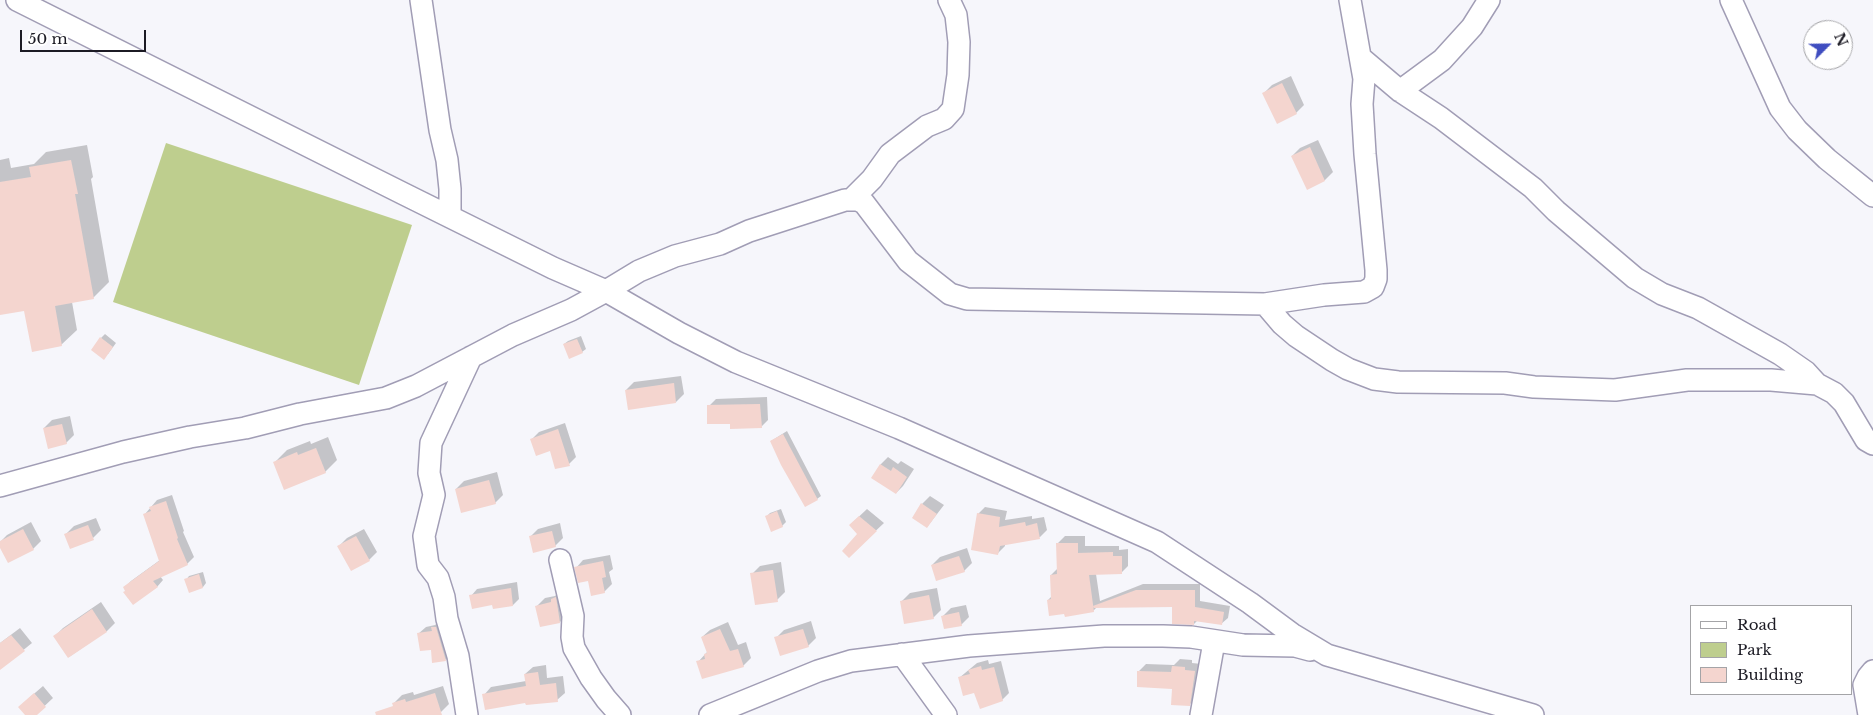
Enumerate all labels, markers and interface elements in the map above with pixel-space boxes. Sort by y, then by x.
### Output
scale bar [22,20,149,52]
north arrow [1803,20,1853,70]
text: 50 m [28,29,68,48]
text: N [1830,30,1852,49]
legend [1690,605,1853,695]
text: Road [1737,615,1777,634]
text: Park [1737,640,1772,659]
text: Building [1737,665,1803,684]

